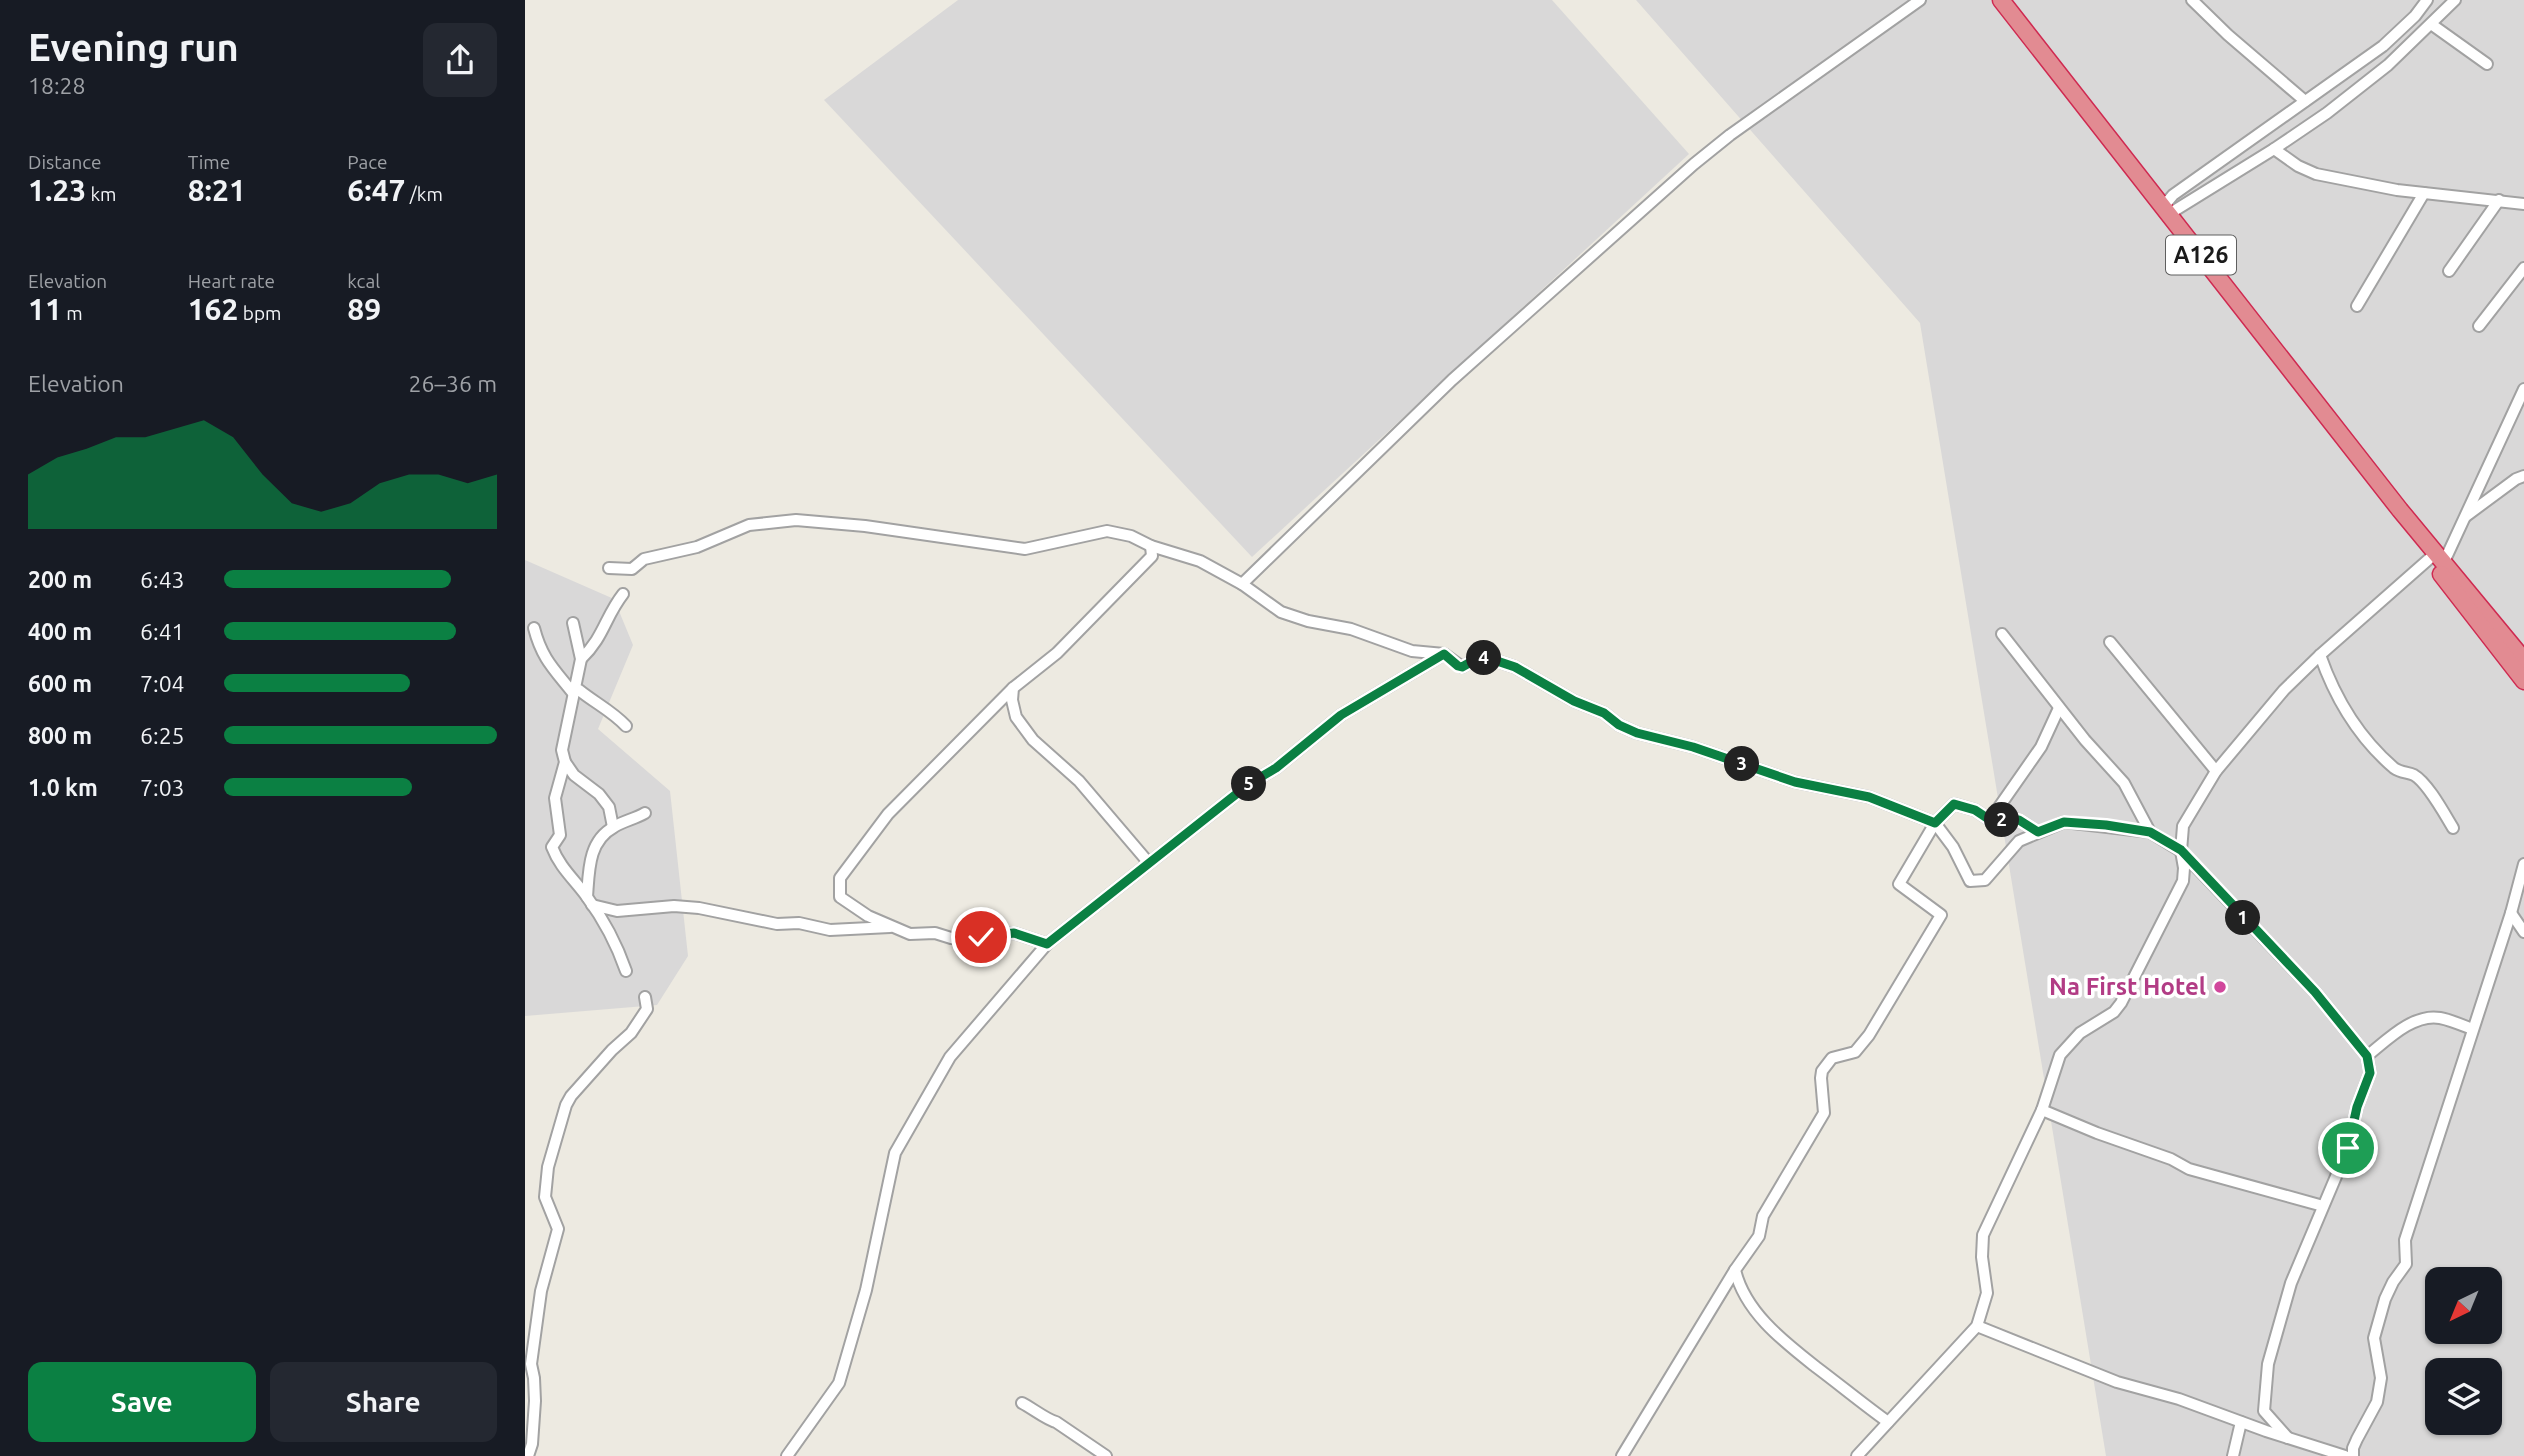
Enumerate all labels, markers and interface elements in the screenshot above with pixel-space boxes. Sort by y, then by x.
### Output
button: share [423,23,497,97]
text: Evening run [28,26,239,68]
text: 18:28 [28,73,86,98]
text: Distance [28,151,102,173]
text: Time [188,151,230,173]
text: Pace [347,151,388,173]
text: 1.23 [28,173,86,207]
text: 8:21 [188,173,246,207]
text: 6:47 [347,173,405,207]
text: km [86,183,116,205]
text: /km [405,183,443,205]
road number: A126 [2166,236,2236,274]
text: Elevation [28,270,107,292]
text: Heart rate [188,270,275,292]
text: kcal [347,270,380,292]
text: 11 [28,292,62,326]
text: 162 [188,292,238,326]
text: 89 [347,292,381,326]
text: m [62,302,83,324]
text: bpm [238,302,281,324]
text: Elevation [28,371,124,396]
text: 26–36 m [409,371,497,396]
text: 200 m [28,567,92,592]
text: 6:43 [140,567,185,592]
text: 400 m [28,619,92,644]
text: 6:41 [140,619,185,644]
pin: 4 [1467,640,1501,676]
text: 4 [1478,646,1489,668]
text: 600 m [28,671,92,696]
text: 7:04 [140,671,185,696]
text: 800 m [28,723,92,748]
text: 6:25 [140,723,185,748]
pin: 3 [1725,746,1759,782]
text: 3 [1736,752,1747,774]
pin: 5 [1231,766,1267,802]
text: 5 [1243,772,1254,794]
text: 1.0 km [28,775,98,800]
text: 7:03 [140,775,185,800]
pin: 2 [1985,802,2019,838]
text: 2 [1996,808,2007,830]
pin: 1 [2225,900,2261,936]
text: 1 [2237,906,2248,928]
pin [951,907,1011,967]
icon: check [962,918,1000,956]
place label: Na First Hotel [2049,973,2206,1000]
marker: Na First Hotel [2212,979,2228,995]
pin [2318,1118,2378,1178]
icon: arrive [2329,1129,2367,1167]
north arrow [2425,1267,2503,1344]
map controls [2425,1267,2502,1435]
button: layers [2425,1358,2502,1435]
button: Save [28,1362,256,1442]
button: Share [270,1362,497,1442]

